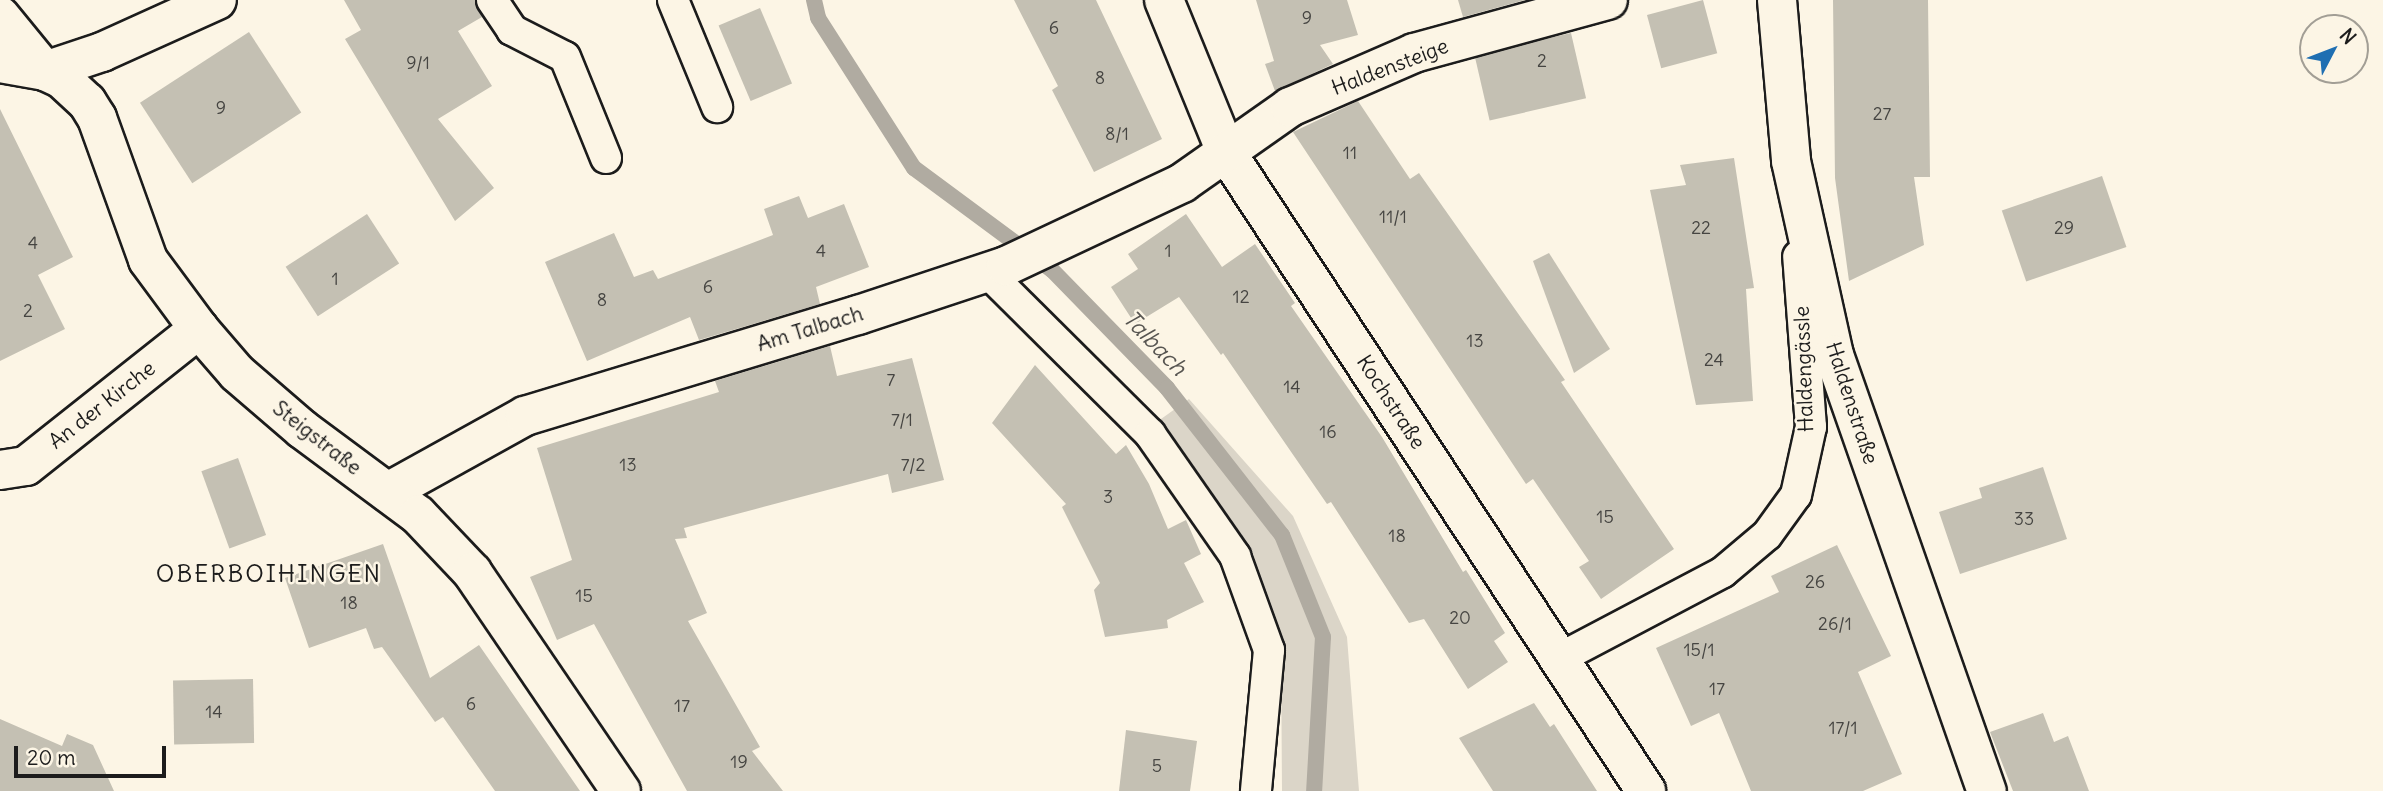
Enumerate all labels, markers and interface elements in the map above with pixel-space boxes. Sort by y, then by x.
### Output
house number: 9 [1302,7,1312,29]
north arrow [2299,14,2369,84]
house number: 6 [1049,17,1059,39]
text: N [2335,23,2361,49]
street label: Haldensteige [1328,33,1452,101]
house number: 2 [1537,50,1547,72]
house number: 9/1 [406,52,430,74]
house number: 8 [1095,67,1105,89]
house number: 9 [216,97,226,119]
house number: 27 [1873,103,1891,125]
house number: 8/1 [1105,123,1129,145]
house number: 11 [1343,142,1357,164]
house number: 11/1 [1379,206,1407,228]
house number: 22 [1691,217,1711,239]
house number: 29 [2054,217,2074,239]
house number: 4 [28,232,38,254]
house number: 4 [816,240,826,262]
house number: 1 [1164,240,1172,262]
house number: 1 [331,268,339,290]
house number: 6 [703,276,713,298]
house number: 12 [1232,286,1250,308]
house number: 8 [597,289,607,311]
house number: 2 [23,300,33,322]
street label: Am Talbach [754,301,866,357]
water label: Talbach [1117,305,1193,381]
street label: Haldengässle [1789,305,1819,433]
house number: 13 [1466,330,1484,352]
street label: Haldenstraße [1820,339,1884,467]
house number: 24 [1704,349,1724,371]
street label: Kochstraße [1351,350,1431,454]
street label: An der Kirche [44,356,160,454]
house number: 7 [887,369,895,391]
house number: 14 [1283,376,1301,398]
street label: Steigstraße [268,396,366,480]
house number: 7/1 [891,409,913,431]
house number: 16 [1319,421,1337,443]
house number: 13 [619,454,637,476]
house number: 7/2 [901,454,925,476]
house number: 3 [1103,486,1113,508]
house number: 15 [1596,506,1614,528]
house number: 33 [2014,508,2034,530]
house number: 18 [1388,525,1406,547]
district label: OBERBOIHINGEN [157,560,381,588]
house number: 26 [1805,571,1825,593]
house number: 15 [575,585,593,607]
house number: 18 [340,592,358,614]
house number: 20 [1449,607,1471,629]
house number: 26/1 [1818,613,1852,635]
house number: 15/1 [1683,639,1715,661]
house number: 17 [1709,678,1725,700]
house number: 6 [466,693,476,715]
house number: 17 [674,695,690,717]
house number: 14 [205,701,223,723]
house number: 17/1 [1828,717,1858,739]
scale bar [18,732,170,776]
text: 20 m [27,744,76,771]
house number: 19 [730,751,748,773]
house number: 5 [1152,755,1162,777]

